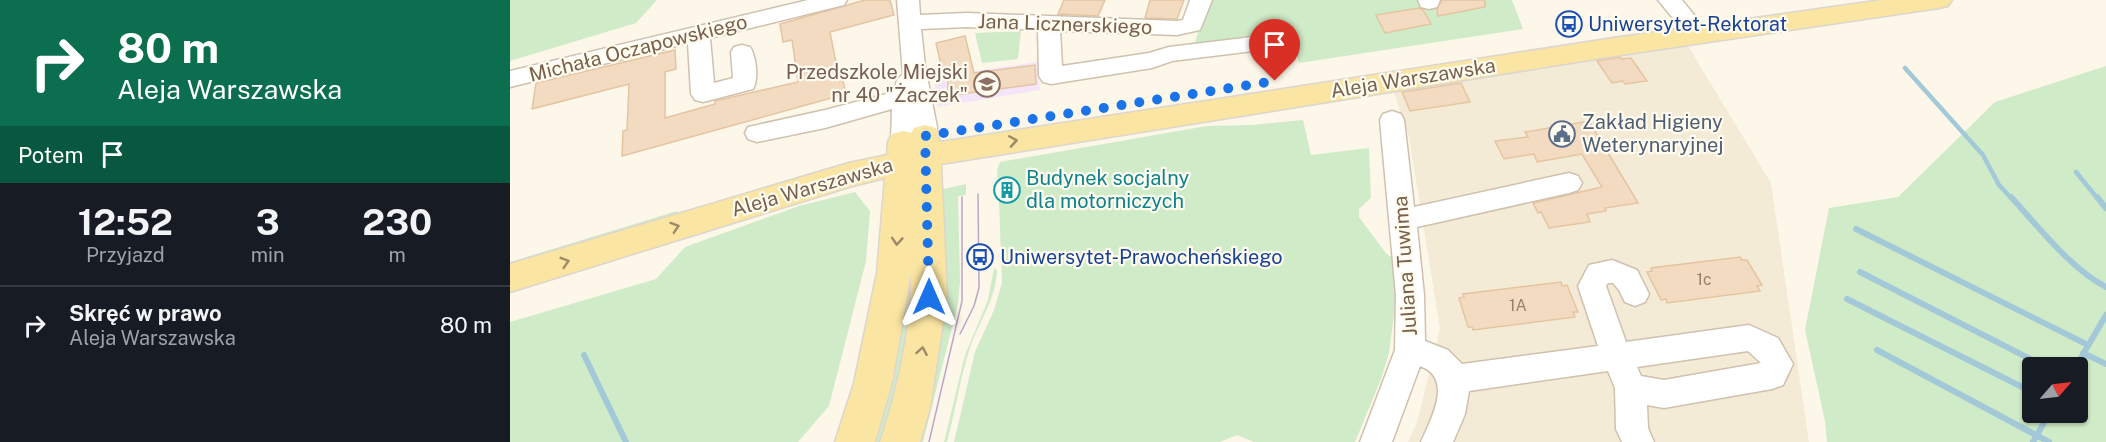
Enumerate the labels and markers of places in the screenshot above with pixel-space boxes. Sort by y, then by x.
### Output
bus stop icon: Uniwersytet-Rektorat [1554,9,1584,39]
place label: Uniwersytet-Rektorat [1588,12,1787,36]
pin [1249,19,1300,81]
place label: Przedszkole Miejski nr 40 "Żaczek" [786,60,968,107]
school or university icon: Przedszkole Miejski nr 40 "Żaczek" [972,69,1002,99]
place label: Zakład Higieny Weterynaryjnej [1582,110,1724,157]
public building icon: Zakład Higieny Weterynaryjnej [1547,119,1577,149]
place label: Budynek socjalny dla motorniczych [1026,166,1189,213]
building icon: Budynek socjalny dla motorniczych [992,175,1022,205]
bus stop icon: Uniwersytet-Prawocheńskiego [965,242,995,272]
place label: Uniwersytet-Prawocheńskiego [1000,245,1283,269]

